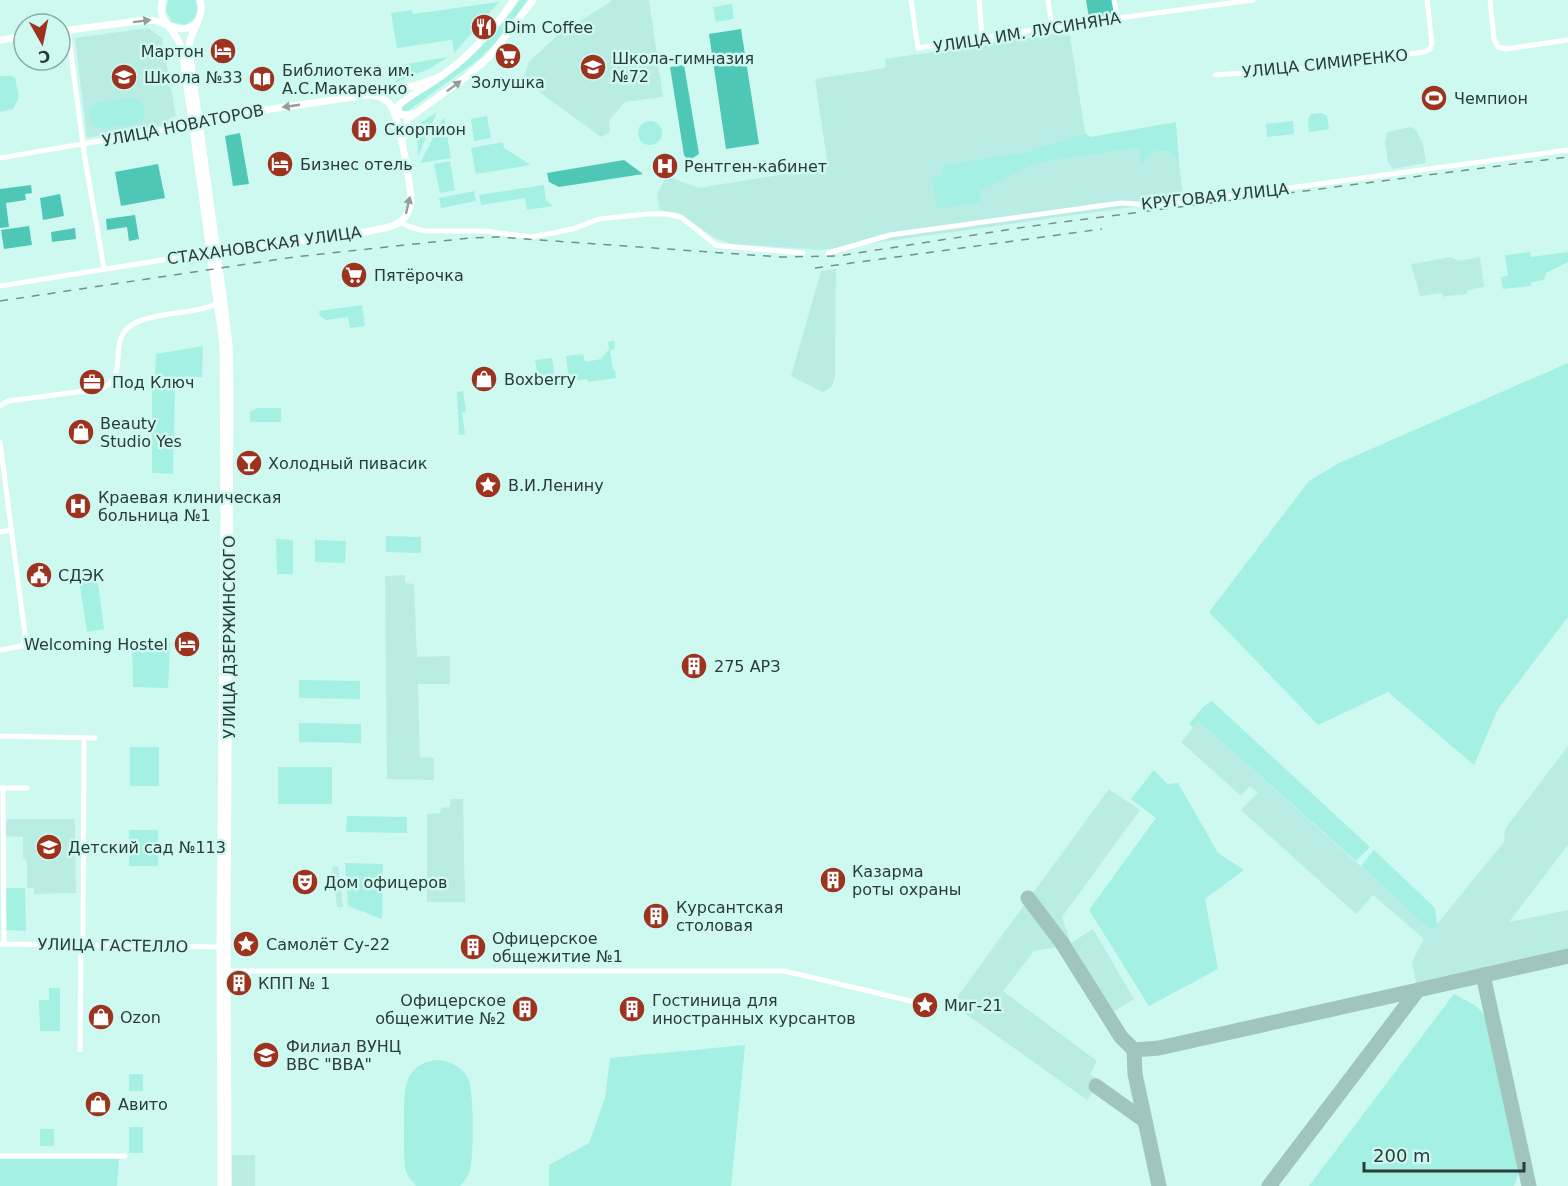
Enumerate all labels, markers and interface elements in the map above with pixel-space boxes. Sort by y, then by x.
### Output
street label: УЛИЦА ИМ. ЛУСИНЯНА [932,8,1122,57]
north arrow [12,12,72,72]
restaurant icon: Dim Coffee [469,12,499,42]
one-way arrow [133,16,152,25]
place label: Dim Coffee [504,18,593,37]
hotel icon: Мартон [208,36,238,66]
supermarket icon: Золушка [493,41,523,71]
place label: Мартон [141,42,204,61]
street label: УЛИЦА СИМИРЕНКО [1241,45,1409,82]
text: С [37,46,52,67]
place label: Школа-гимназия №72 [612,49,754,86]
school or university icon: Школа-гимназия №72 [578,52,608,82]
place label: Библиотека им. А.С.Макаренко [282,61,415,98]
school or university icon: Школа №33 [109,62,139,92]
library icon: Библиотека им. А.С.Макаренко [247,64,277,94]
place label: Школа №33 [144,68,243,87]
place label: Золушка [471,73,545,92]
one-way arrow [446,81,461,93]
sports icon: Чемпион [1419,83,1449,113]
place label: Чемпион [1454,89,1528,108]
street label: УЛИЦА НОВАТОРОВ [101,100,266,150]
one-way arrow [282,101,301,110]
building icon: Скорпион [349,114,379,144]
place label: Скорпион [384,120,466,139]
hotel icon: Бизнес отель [265,149,295,179]
hospital icon: Рентген-кабинет [650,151,680,181]
place label: Бизнес отель [300,155,413,174]
place label: Рентген-кабинет [684,157,827,176]
street label: КРУГОВАЯ УЛИЦА [1140,179,1290,214]
one-way arrow [404,196,414,214]
street label: СТАХАНОВСКАЯ УЛИЦА [166,222,363,269]
supermarket icon: Пятёрочка [339,260,369,290]
place label: Пятёрочка [374,266,464,285]
shop icon: Boxberry [469,364,499,394]
office icon: Под Ключ [77,367,107,397]
place label: Boxberry [504,370,576,389]
place label: Под Ключ [112,373,194,392]
place label: Beauty Studio Yes [100,414,182,451]
shop icon: Beauty Studio Yes [66,417,96,447]
bar icon: Холодный пивасик [234,448,264,478]
place label: Холодный пивасик [268,454,428,473]
place icon: В.И.Ленину [473,470,503,500]
place label: В.И.Ленину [508,476,604,495]
place label: Краевая клиническая больница №1 [98,488,281,525]
hospital icon: Краевая клиническая больница №1 [63,491,93,521]
street label: УЛИЦА ДЗЕРЖИНСКОГО [220,535,239,739]
public building icon: СДЭК [24,560,54,590]
place label: СДЭК [58,566,105,585]
hotel icon: Welcoming Hostel [172,629,202,659]
place label: Welcoming Hostel [24,635,168,654]
building icon: 275 АРЗ [679,651,709,681]
place label: 275 АРЗ [714,657,780,676]
school or university icon: Детский сад №113 [34,832,64,862]
place label: Детский сад №113 [68,838,226,857]
place label: Казарма роты охраны [852,862,961,899]
building icon: Казарма роты охраны [818,865,848,895]
theatre icon: Дом офицеров [290,867,320,897]
place label: Дом офицеров [324,873,447,892]
place label: Курсантская столовая [676,898,783,935]
building icon: Курсантская столовая [641,901,671,931]
place icon: Самолёт Су-22 [231,929,261,959]
place label: Офицерское общежитие №1 [492,929,623,966]
building icon: Офицерское общежитие №1 [458,932,488,962]
street label: УЛИЦА ГАСТЕЛЛО [38,935,188,956]
place label: Самолёт Су-22 [266,935,390,954]
building icon: КПП № 1 [224,968,254,998]
place label: КПП № 1 [258,974,330,993]
place icon: Миг-21 [910,990,940,1020]
place label: Офицерское общежитие №2 [375,991,506,1028]
place label: Гостиница для иностранных курсантов [652,991,856,1028]
building icon: Офицерское общежитие №2 [510,994,540,1024]
building icon: Гостиница для иностранных курсантов [617,994,647,1024]
place label: Миг-21 [944,996,1003,1015]
shop icon: Ozon [86,1002,116,1032]
place label: Ozon [120,1008,161,1027]
place label: Филиал ВУНЦ ВВС "ВВА" [286,1037,401,1074]
school or university icon: Филиал ВУНЦ ВВС "ВВА" [251,1040,281,1070]
shop icon: Авито [83,1089,113,1119]
place label: Авито [118,1095,168,1114]
scale bar [1364,1135,1524,1173]
text: 200 m [1373,1145,1431,1166]

